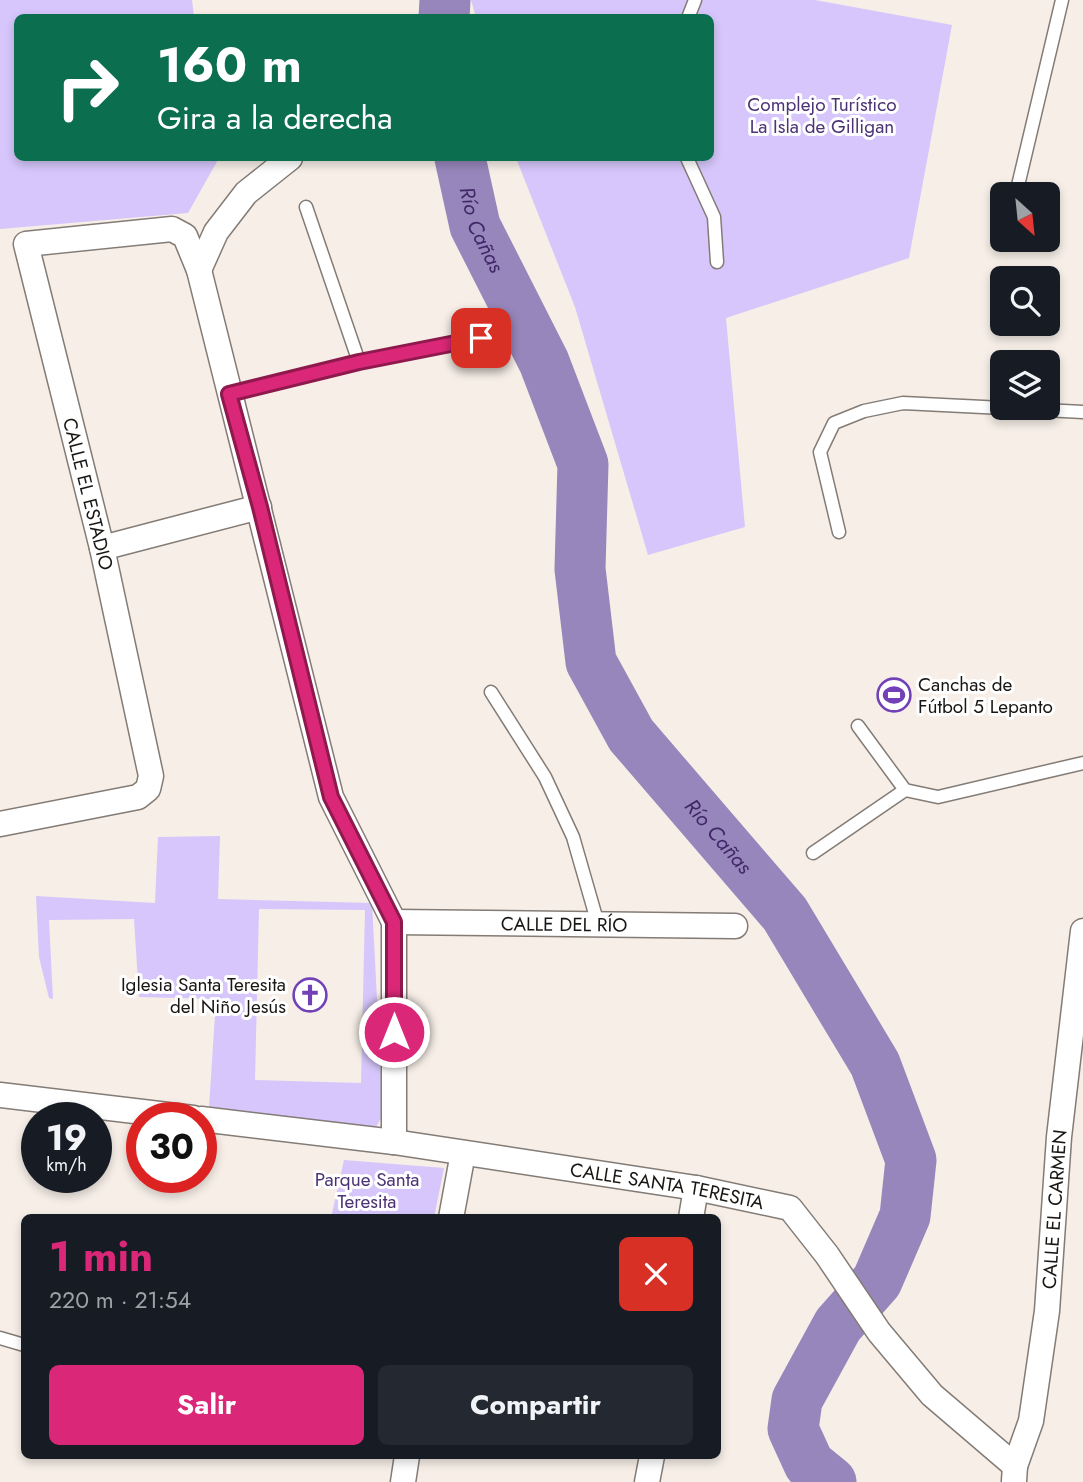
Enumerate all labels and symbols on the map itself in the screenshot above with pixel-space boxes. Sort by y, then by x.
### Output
park label: Complejo Turístico La Isla de Gilligan [747,91,897,140]
north arrow [990,182,1060,252]
water label: Río Cañas [452,184,512,279]
pin [451,308,511,368]
street label: CALLE EL ESTADIO [56,415,120,573]
place label: Canchas de Fútbol 5 Lepanto [918,671,1053,720]
sports icon: Canchas de Fútbol 5 Lepanto [875,676,913,714]
water label: Río Cañas [677,792,760,881]
street label: CALLE DEL RÍO [501,910,627,938]
place label: Iglesia Santa Teresita del Niño Jesús [121,971,286,1020]
church icon: Iglesia Santa Teresita del Niño Jesús [291,976,329,1014]
position arrow [357,995,431,1069]
speed limit sign: 30 [126,1102,217,1193]
street label: CALLE EL CARMEN [1035,1128,1073,1290]
street label: CALLE SANTA TERESITA [568,1156,767,1216]
park label: Parque Santa Teresita [315,1166,419,1215]

